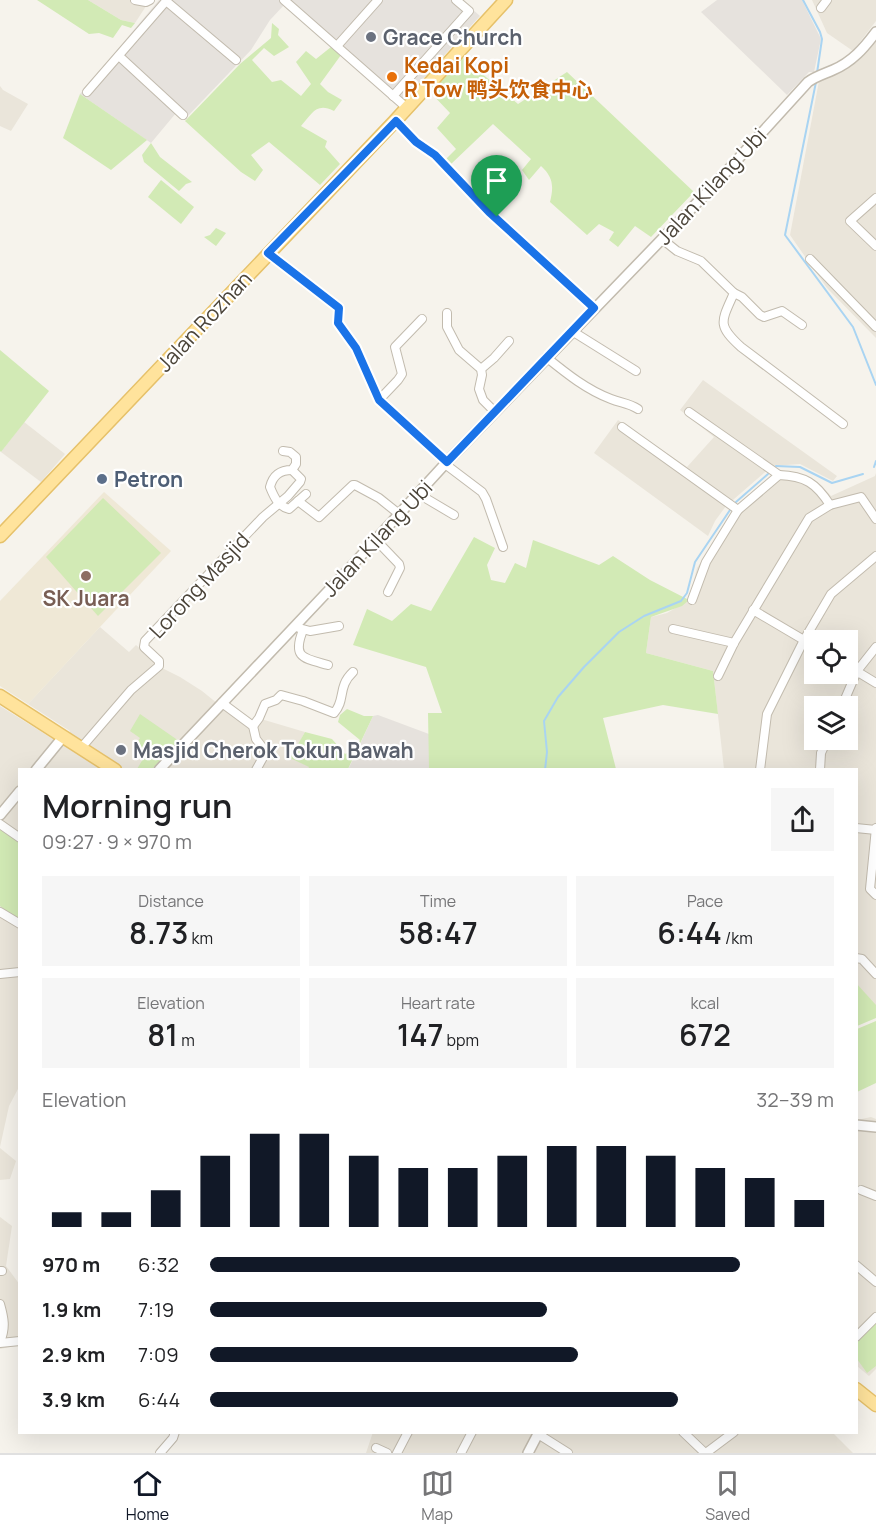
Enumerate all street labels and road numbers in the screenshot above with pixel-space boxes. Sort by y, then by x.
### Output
street label: Jalan Kilang Ubi [650,122,772,250]
street label: Jalan Rozhan [150,265,258,377]
street label: Jalan Kilang Ubi [316,474,438,602]
street label: Lorong Masjid [143,526,255,644]

